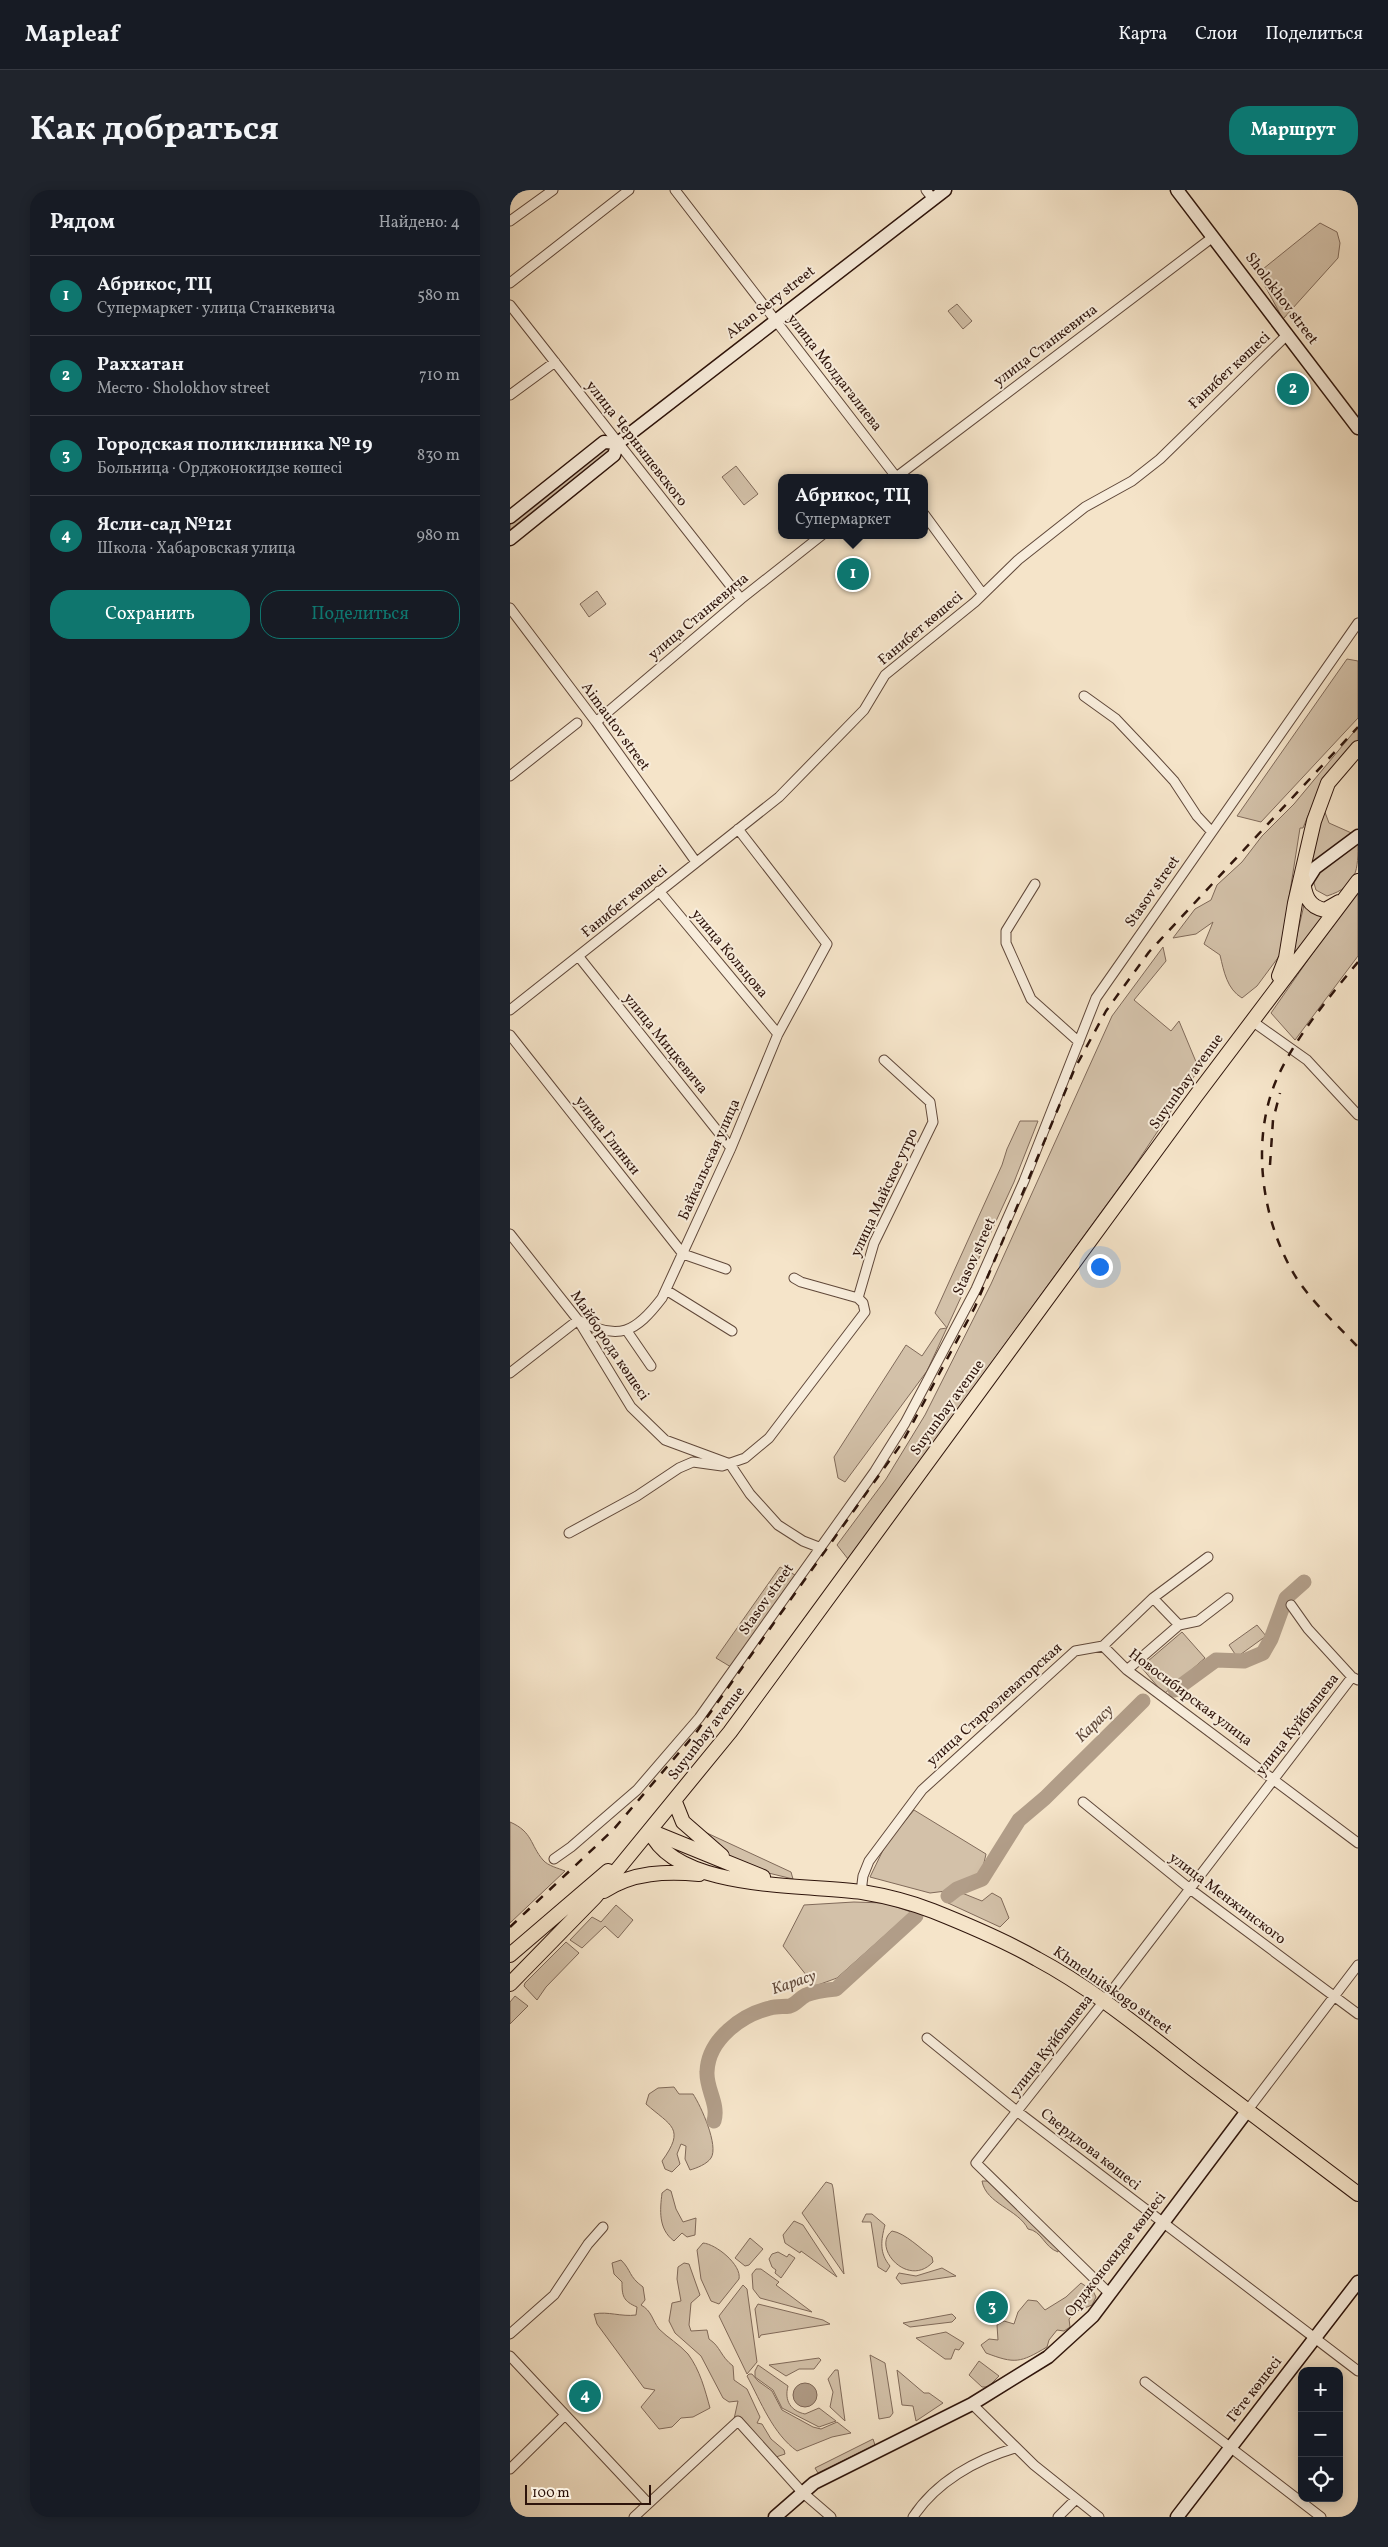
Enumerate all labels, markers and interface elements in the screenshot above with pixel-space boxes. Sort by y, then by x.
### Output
text: Mapleaf [25,18,119,52]
text: Карта [1119,22,1167,47]
text: Слои [1195,22,1237,47]
text: Поделиться [1265,22,1363,47]
text: Как добраться [30,106,279,154]
button: Маршрут [1229,106,1358,155]
text: Рядом [50,208,115,237]
text: Найдено: 4 [379,212,460,234]
street label: Sholokhov street [1239,249,1323,349]
street label: Akan Sery street [722,261,820,345]
text: Абрикос, ТЦ [97,272,213,298]
text: 1 [63,285,69,307]
text: 580 m [417,285,460,307]
text: Супермаркет · улица Станкевича [97,298,335,320]
street label: улица Станкевича [990,300,1102,392]
street label: улица Молдагалиева [781,310,887,436]
street label: Ғанибет көшесі [1184,327,1276,415]
text: Раххатан [97,352,184,378]
text: 2 [62,365,70,387]
text: 710 m [419,365,460,387]
pin: 2 [1277,370,1309,408]
street label: улица Чернышевского [580,377,692,511]
text: Место · Sholokhov street [97,378,270,400]
text: Городская поликлиника № 19 [97,432,372,458]
text: 3 [62,445,70,467]
text: 830 m [417,445,460,467]
text: Больница · Орджонокидзе көшесі [97,458,343,480]
popup [778,474,928,539]
text: Абрикос, ТЦ [795,483,911,509]
text: Супермаркет [795,509,891,531]
text: Ясли-сад №121 [97,512,232,538]
text: 4 [61,525,71,547]
text: 980 m [417,525,460,547]
text: Школа · Хабаровская улица [97,538,296,560]
pin: 1 [837,555,869,593]
street label: улица Станкевича [644,569,754,665]
street label: Ғанибет көшесі [874,587,968,671]
button: Сохранить [50,590,250,639]
button: Поделиться [260,590,460,639]
street label: Aimautov street [576,678,654,776]
street label: Stasov street [1121,852,1185,932]
street label: Ғанибет көшесі [577,861,673,943]
street label: улица Кольцова [686,905,772,1003]
street label: улица Мицкевича [618,989,712,1099]
street label: Suyunbay avenue [1145,1030,1229,1134]
street label: улица Глинки [569,1092,645,1180]
street label: Байкальская улица [674,1096,746,1224]
street label: улица Майское утро [846,1125,924,1261]
street label: Stasov street [948,1215,1002,1299]
your location [1087,1254,1113,1280]
street label: Майборода көшесі [564,1287,654,1405]
street label: Suyunbay avenue [906,1356,990,1460]
street label: Stasov street [735,1560,799,1640]
street label: улица Староэлеваторская [923,1638,1067,1772]
street label: Новосибирская улица [1124,1644,1256,1752]
street label: улица Куйбышева [1251,1670,1345,1780]
street label: Suyunbay avenue [664,1683,750,1785]
water label: Карасу [1071,1700,1119,1748]
street label: улица Менжинского [1164,1848,1290,1950]
street label: Khmelnitskogo street [1048,1942,1176,2040]
water label: Карасу [769,1965,819,2001]
street label: улица Куйбышева [1005,1991,1099,2101]
street label: Свердлова көшесі [1035,2104,1145,2196]
street label: Орджонокидзе көшесі [1060,2188,1172,2322]
pin: 3 [976,2288,1008,2326]
street label: Гёте көшесі [1223,2353,1287,2427]
map controls [1298,2367,1343,2502]
button: + [1298,2367,1343,2412]
pin: 4 [569,2377,601,2415]
button: − [1298,2412,1343,2457]
button: locate [1298,2457,1343,2502]
scale bar [525,2482,651,2505]
text: 100 m [532,2484,570,2503]

